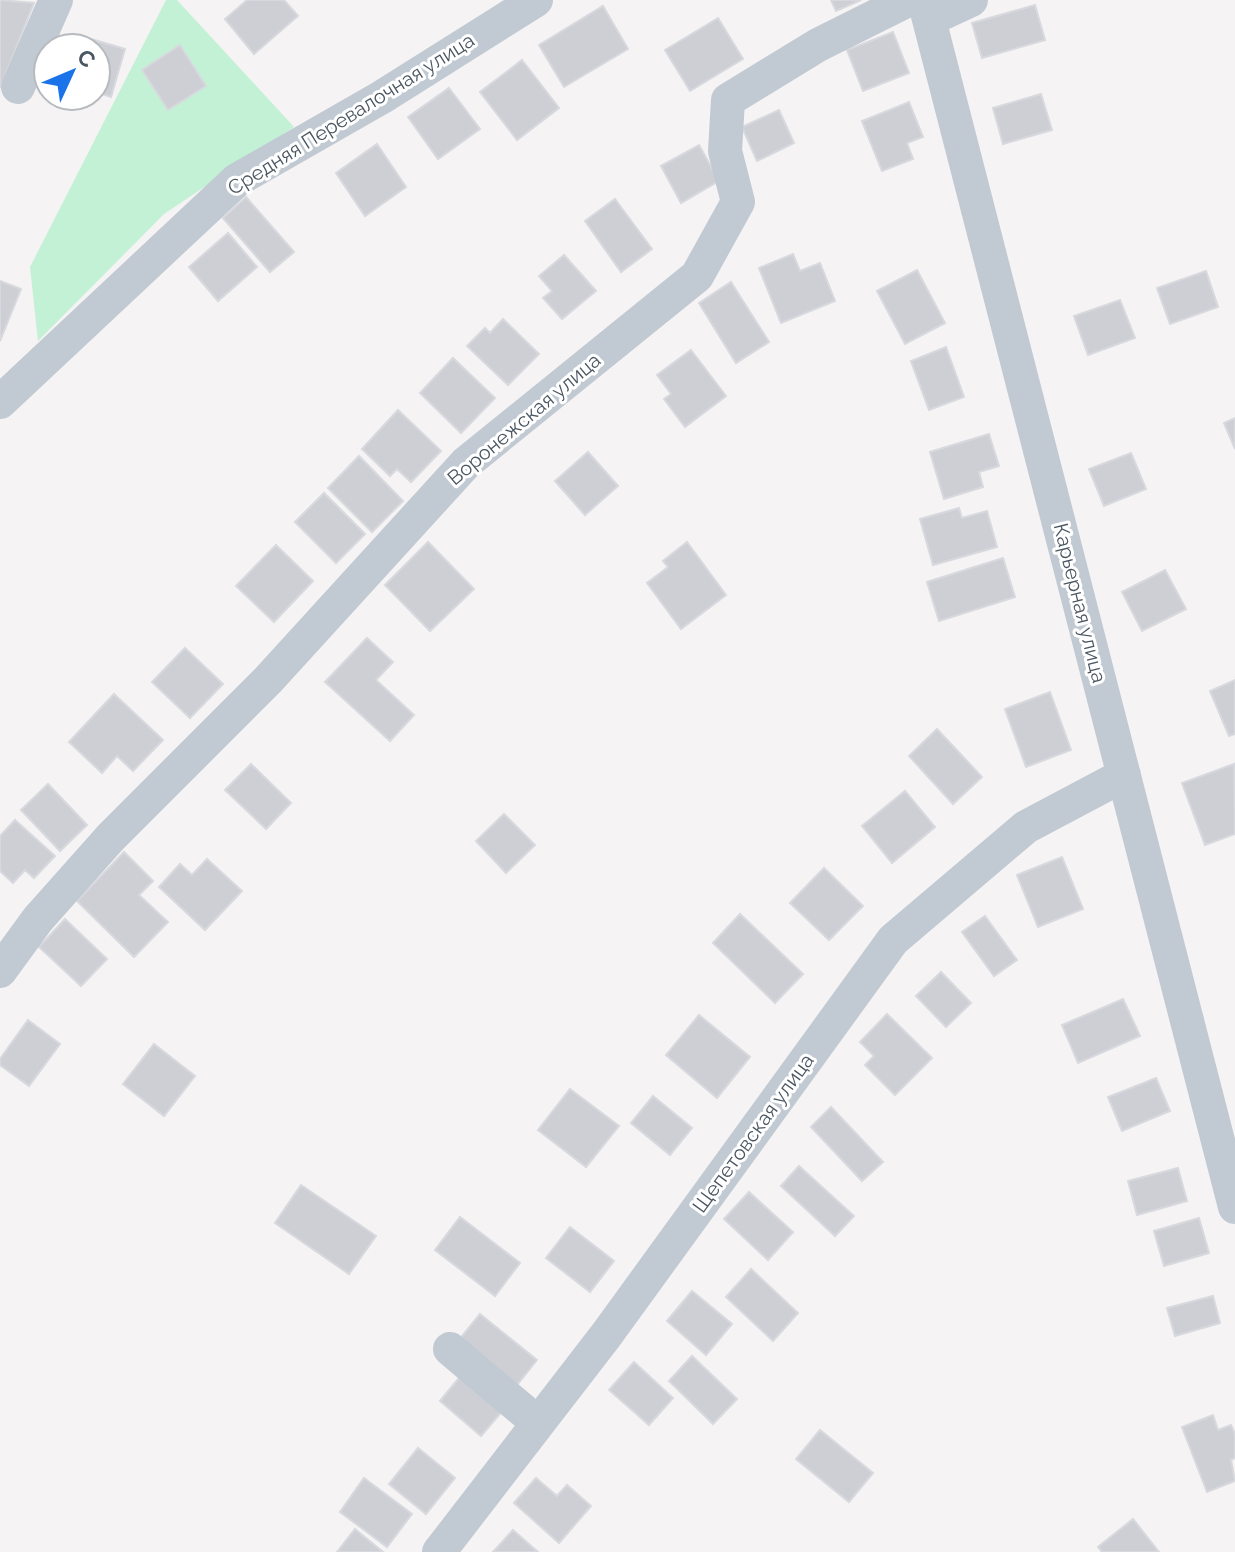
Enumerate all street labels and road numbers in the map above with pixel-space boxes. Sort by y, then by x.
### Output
street label: Средняя Перевалочная улица [223,28,479,200]
street label: Воронежская улица [443,348,605,490]
street label: Карьерная улица [1049,521,1111,685]
street label: Щепетовская улица [687,1049,819,1217]

